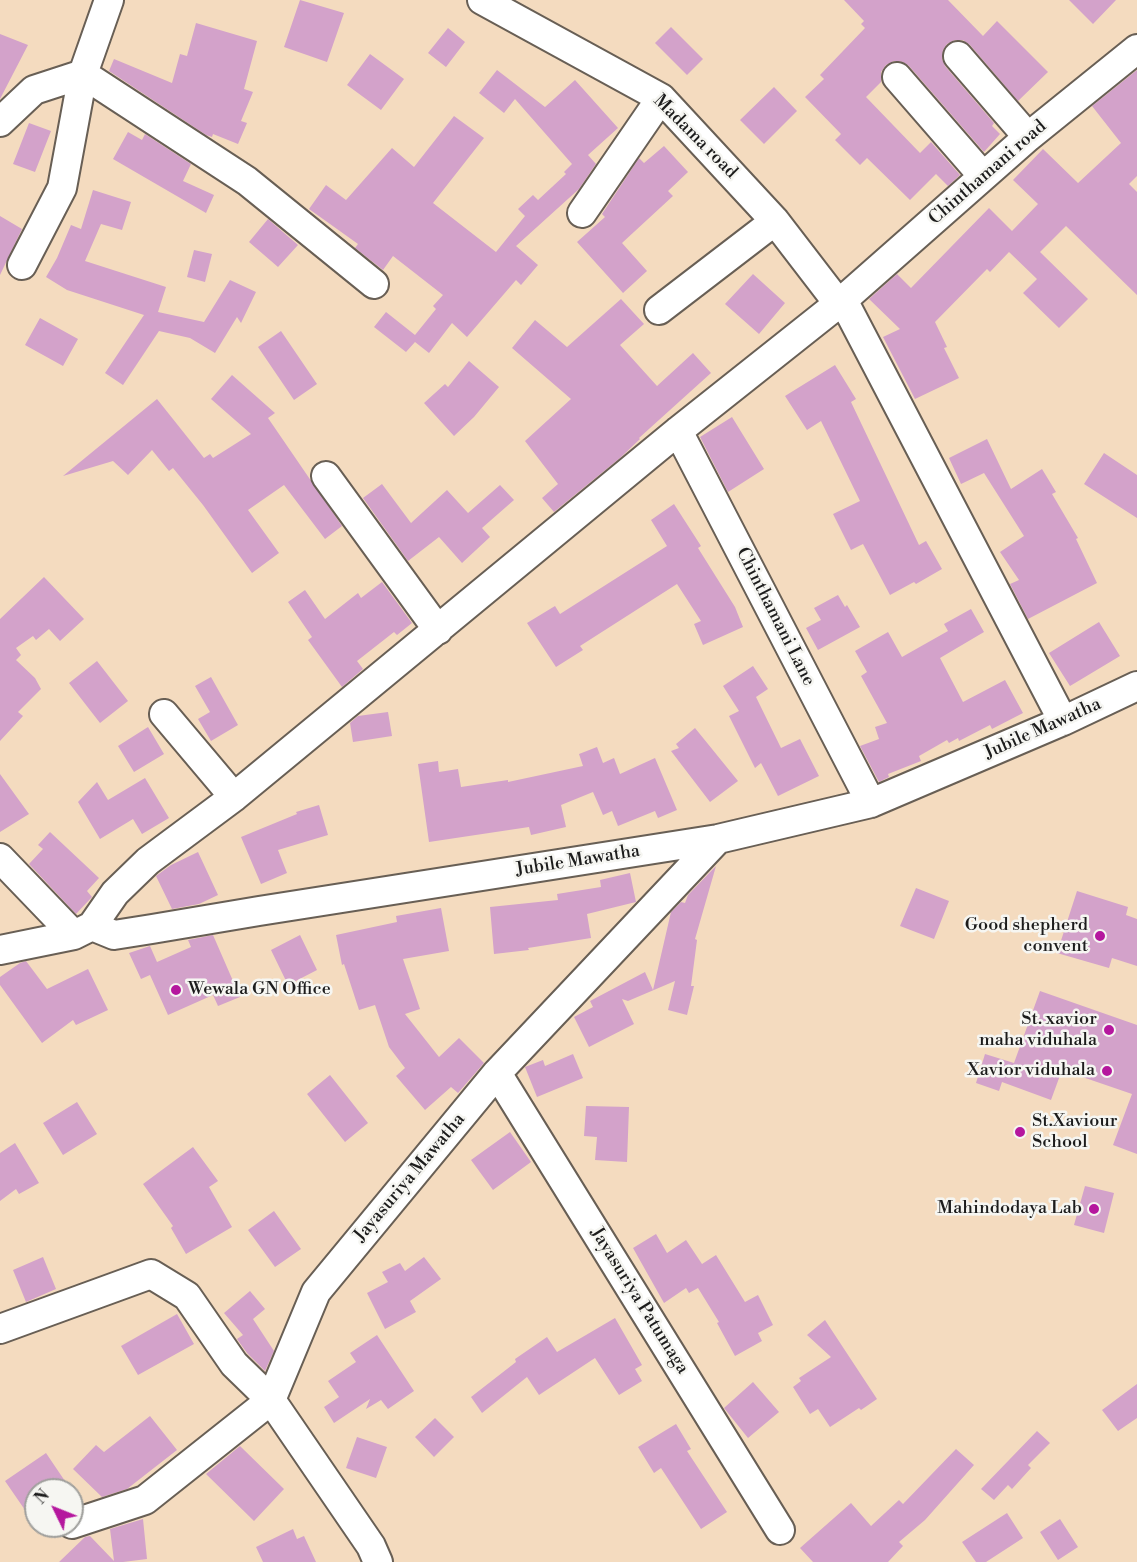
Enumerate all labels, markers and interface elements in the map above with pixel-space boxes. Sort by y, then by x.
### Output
street label: Madama road [648,90,742,184]
street label: Chinthamani road [925,116,1051,230]
street label: Chinthamani Lane [731,544,819,690]
street label: Jubile Mawatha [981,694,1105,764]
street label: Jubile Mawatha [514,841,642,881]
place label: Good shepherd convent [965,915,1088,958]
marker: Good shepherd convent [1093,929,1107,943]
place label: Wewala GN Office [188,979,331,1001]
marker: Wewala GN Office [169,983,183,997]
place label: St. xavior maha viduhala [979,1009,1097,1052]
marker: St. xavior maha viduhala [1102,1023,1116,1037]
place label: Xavior viduhala [967,1060,1095,1082]
marker: Xavior viduhala [1100,1064,1114,1078]
street label: Jayasuriya Mawatha [350,1109,470,1247]
place label: St.Xaviour School [1032,1111,1117,1154]
marker: St.Xaviour School [1013,1125,1027,1139]
place label: Mahindodaya Lab [937,1198,1082,1220]
marker: Mahindodaya Lab [1087,1202,1101,1216]
street label: Jayasuriya Patumaga [585,1224,693,1378]
north arrow [24,1478,84,1538]
text: N [31,1486,54,1509]

